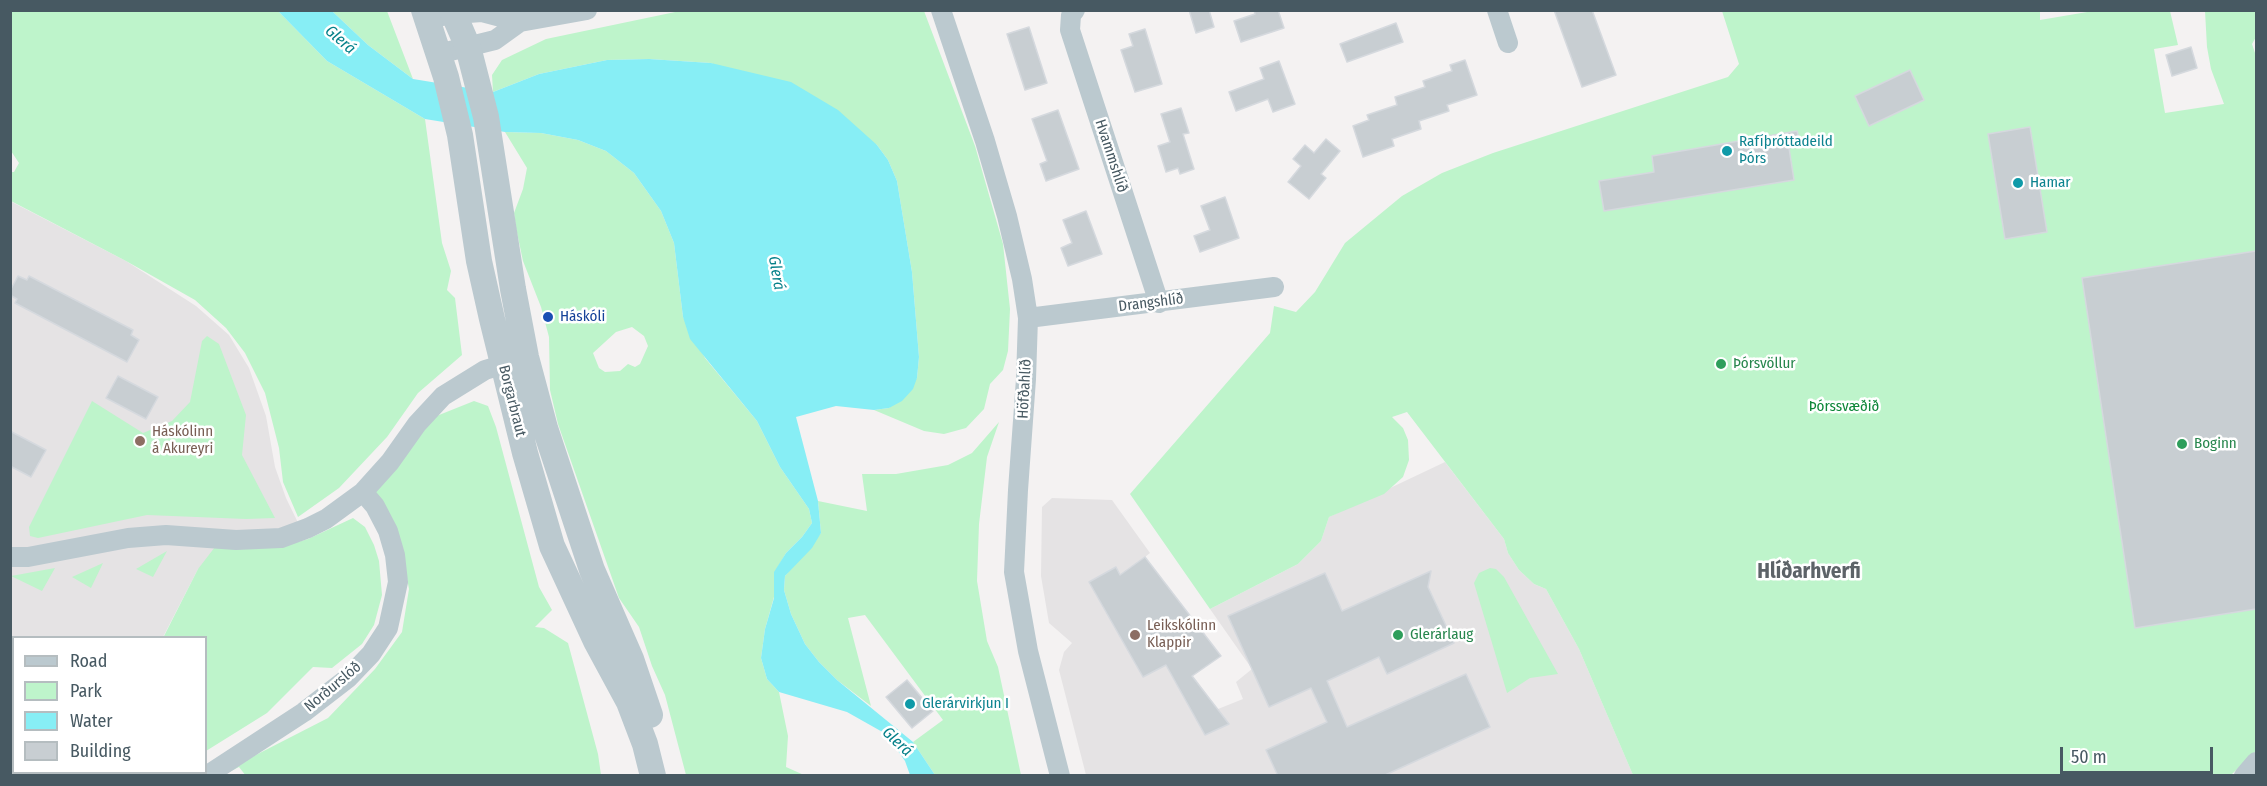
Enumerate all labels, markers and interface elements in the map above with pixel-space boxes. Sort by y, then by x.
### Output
water label: Glerá [321,22,359,58]
street label: Hvammshlíð [1091,117,1131,195]
place label: Rafíþróttadeild Þórs [1739,133,1833,168]
marker: Rafíþróttadeild Þórs [1720,144,1734,158]
place label: Hamar [2030,174,2071,192]
marker: Hamar [2011,176,2025,190]
water label: Glerá [764,254,788,292]
street label: Drangshlíð [1117,290,1185,316]
place label: Háskóli [560,308,605,326]
marker: Háskóli [541,310,555,324]
place label: Þórsvöllur [1733,355,1795,373]
marker: Þórsvöllur [1714,357,1728,371]
street label: Höfðahlíð [1014,359,1036,419]
street label: Borgarbraut [494,363,530,439]
park label: Þórssvæðið [1809,398,1879,416]
place label: Háskólinn á Akureyri [152,423,213,458]
marker: Háskólinn á Akureyri [133,434,147,448]
place label: Boginn [2194,435,2237,453]
marker: Boginn [2175,437,2189,451]
district label: Hlíðarhverfi [1757,559,1861,585]
place label: Leikskólinn Klappir [1147,617,1216,652]
place label: Glerárlaug [1410,626,1473,644]
marker: Leikskólinn Klappir [1128,628,1142,642]
marker: Glerárlaug [1391,628,1405,642]
legend [12,636,207,774]
text: Road [70,650,107,672]
street label: Norðurslóð [301,658,365,716]
text: Park [70,680,102,702]
place label: Glerárvirkjun I [922,695,1009,713]
marker: Glerárvirkjun I [903,697,917,711]
text: Water [70,710,113,732]
water label: Glerá [878,723,916,761]
scale bar [2063,735,2216,773]
text: Building [70,740,131,762]
text: 50 m [2071,746,2107,768]

